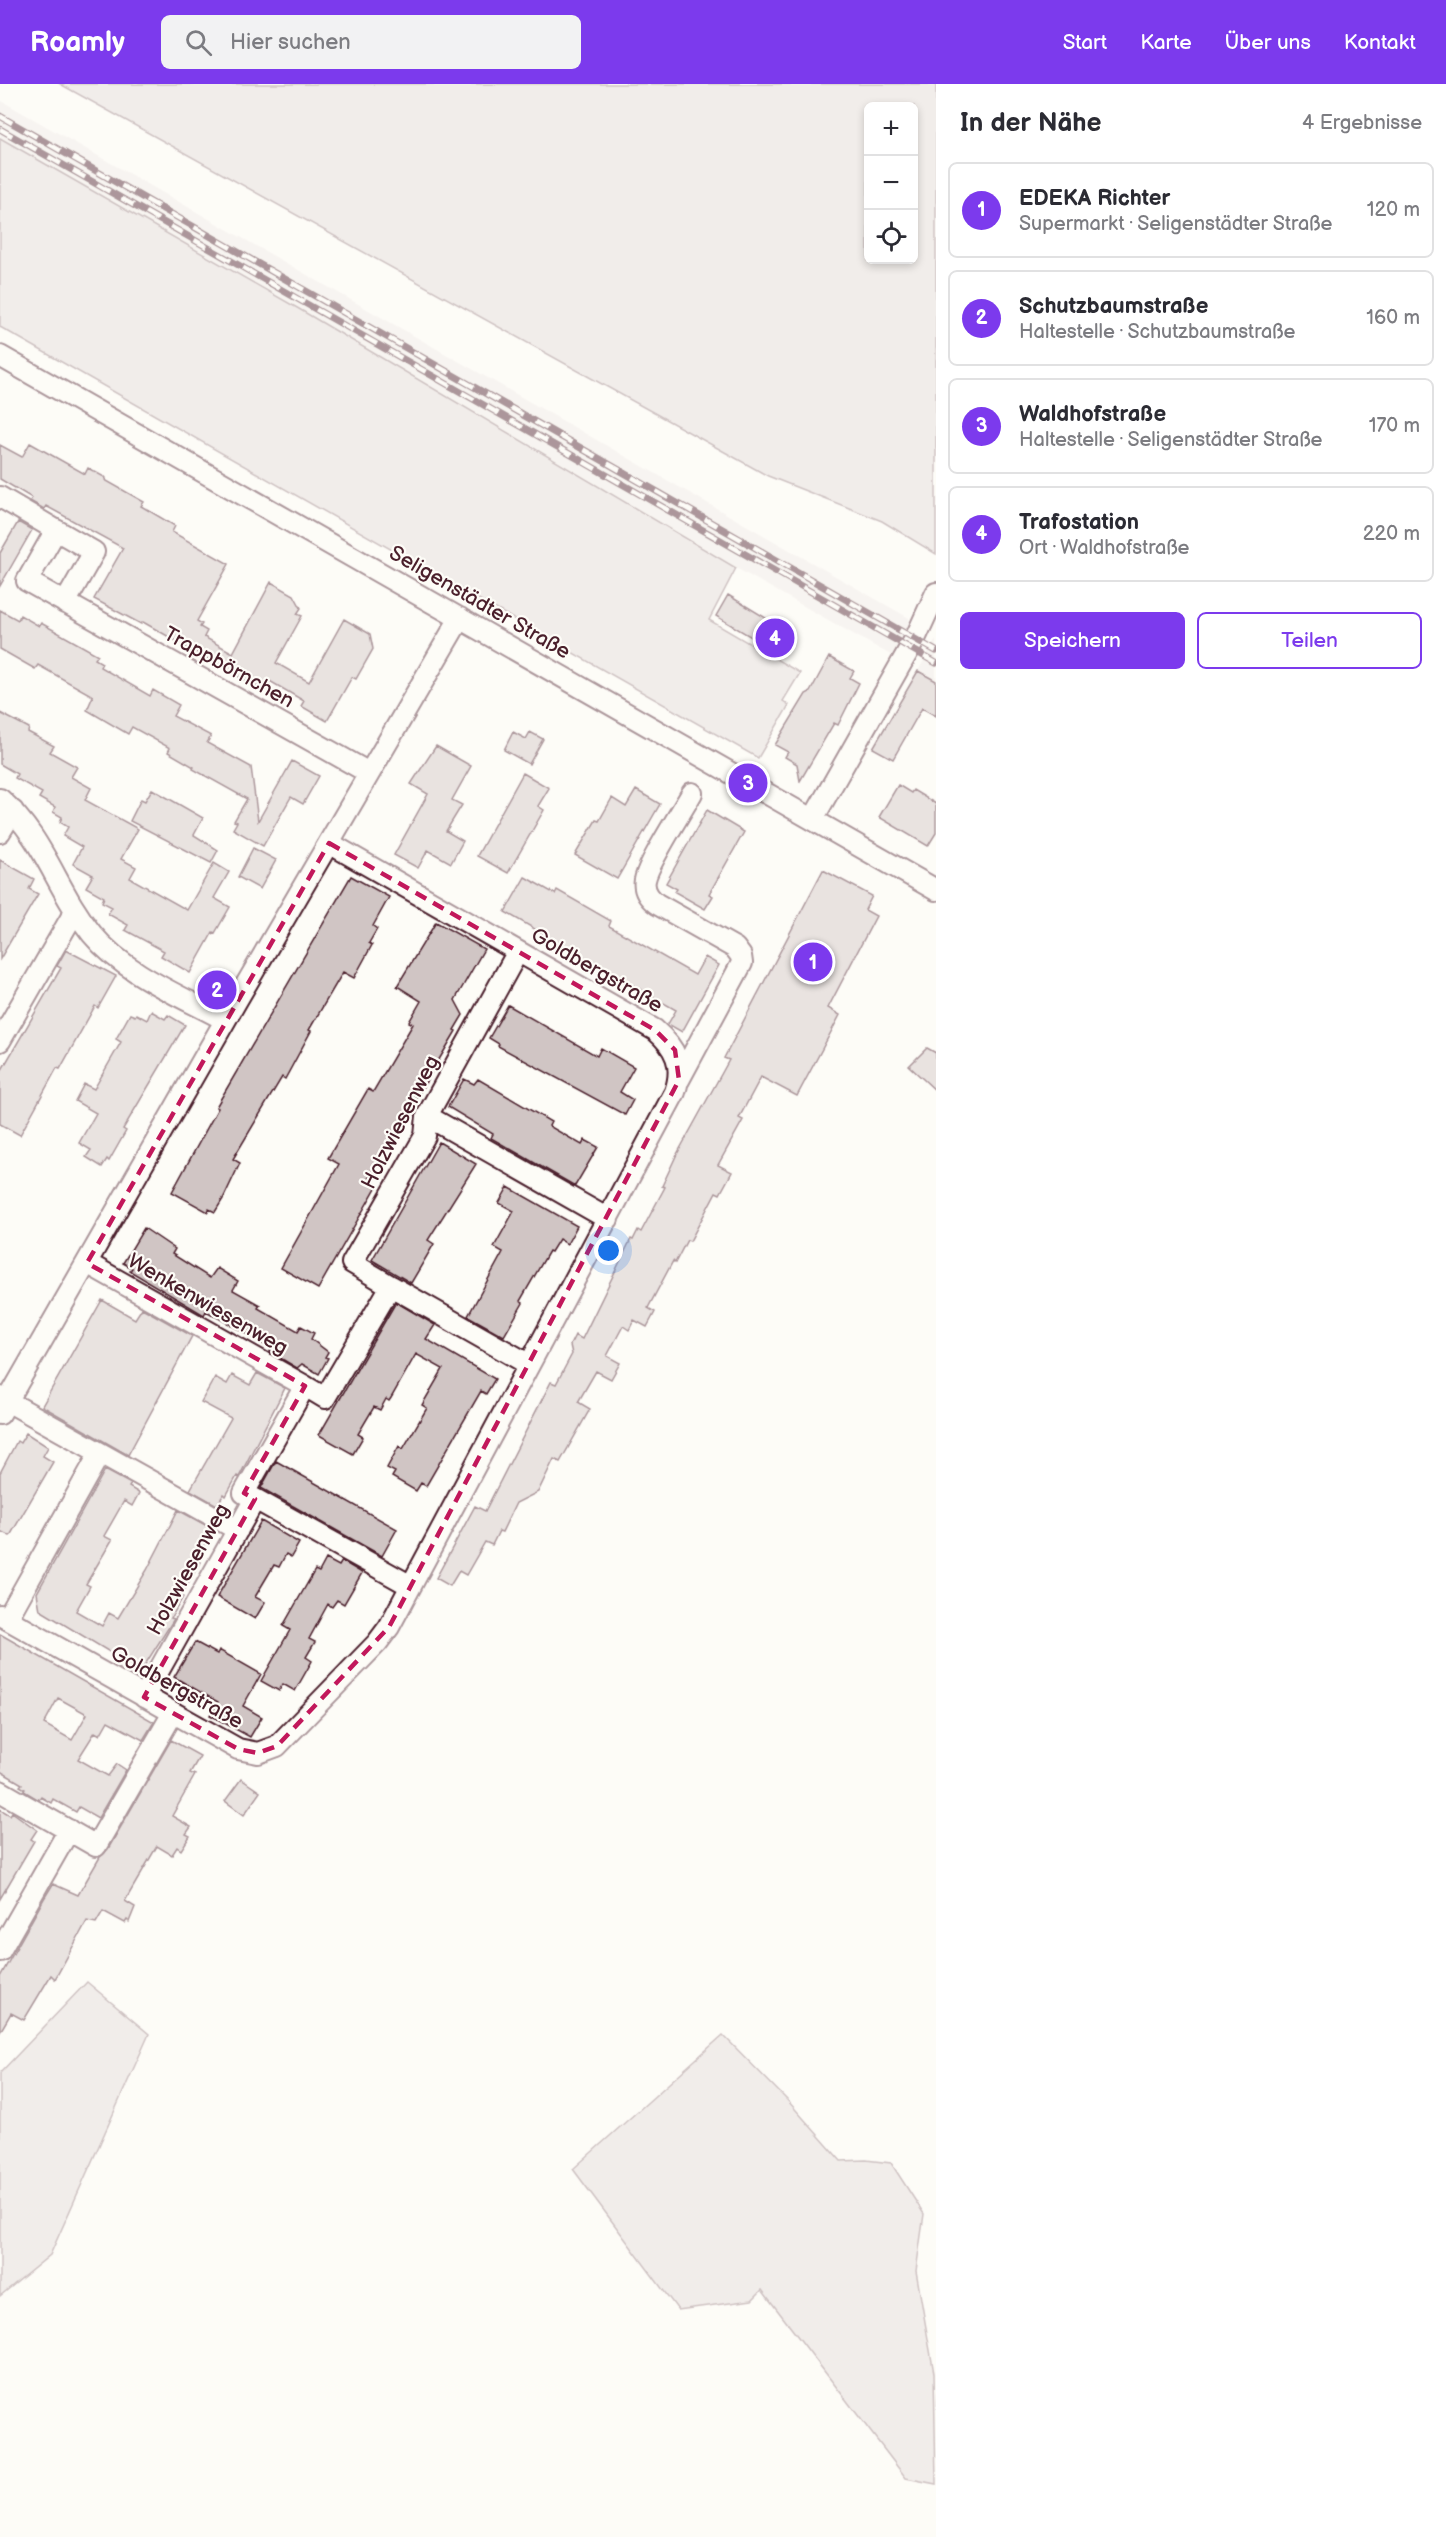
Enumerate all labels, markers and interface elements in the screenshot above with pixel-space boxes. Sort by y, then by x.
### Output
search box [161,15,581,69]
text: Roamly [30,26,125,59]
icon: search [182,26,215,59]
text: Hier suchen [230,29,351,56]
text: Start [1063,30,1107,55]
text: Karte [1140,30,1192,55]
text: Über uns [1225,30,1311,55]
text: Kontakt [1344,30,1416,55]
map controls [864,102,918,264]
button: + [864,102,918,156]
text: In der Nähe [960,108,1102,139]
text: 4 Ergebnisse [1302,111,1422,135]
button: − [864,156,918,210]
text: EDEKA Richter [1019,185,1170,212]
text: 1 [977,198,986,222]
text: 120 m [1367,198,1420,222]
button: locate [864,210,918,264]
text: Supermarkt · Seligenstädter Straße [1019,212,1332,236]
text: Schutzbaumstraße [1019,293,1208,320]
text: 2 [976,306,987,330]
text: 160 m [1366,306,1420,330]
text: Haltestelle · Schutzbaumstraße [1019,320,1295,344]
text: Waldhofstraße [1019,401,1166,428]
text: 3 [976,414,987,438]
text: 170 m [1369,414,1420,438]
text: Haltestelle · Seligenstädter Straße [1019,428,1322,452]
text: Trafostation [1019,509,1139,536]
text: 4 [976,522,987,546]
text: 220 m [1363,522,1420,546]
text: Ort · Waldhofstraße [1019,536,1189,560]
street label: Seligenstädter Straße [385,540,575,664]
button: Speichern [960,612,1185,669]
button: Teilen [1197,612,1422,669]
pin: 4 [756,616,794,660]
street label: Trappbörnchen [159,621,298,714]
pin: 3 [728,760,768,806]
street label: Goldbergstraße [526,923,667,1018]
pin: 1 [794,940,832,984]
pin: 2 [198,968,236,1012]
street label: Holzwiesenweg [356,1051,445,1193]
your location [594,1236,623,1265]
street label: Wenkenwiesenweg [123,1248,292,1360]
street label: Holzwiesenweg [142,1499,235,1639]
street label: Goldbergstraße [106,1641,247,1734]

